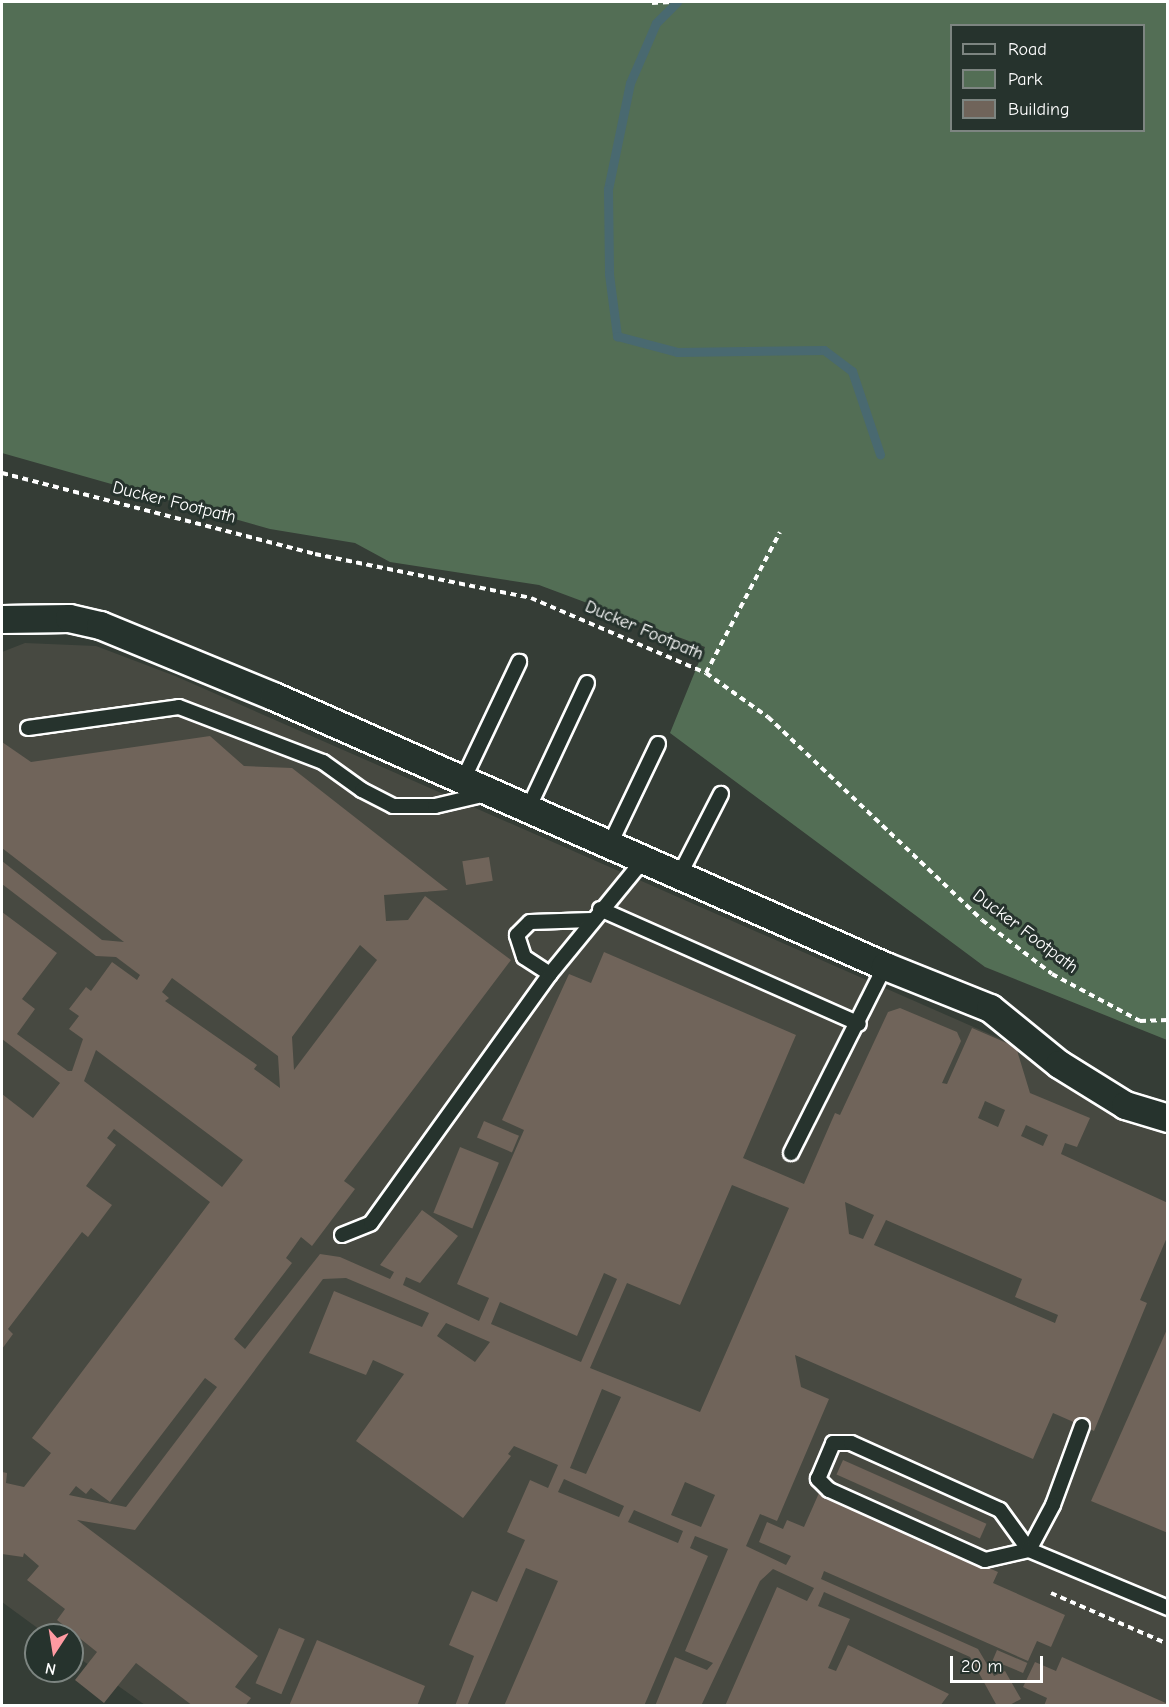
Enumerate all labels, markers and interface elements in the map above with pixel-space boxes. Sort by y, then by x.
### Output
legend [950,24,1145,132]
text: Road [1008,39,1047,60]
text: Park [1008,69,1042,90]
text: Building [1008,99,1070,120]
street label: Ducker Footpath [110,477,238,529]
street label: Ducker Footpath [581,596,707,666]
street label: Ducker Footpath [968,885,1082,979]
north arrow [24,1623,84,1683]
scale bar [953,1644,1046,1682]
text: 20 m [961,1656,1002,1677]
text: N [44,1659,58,1679]

